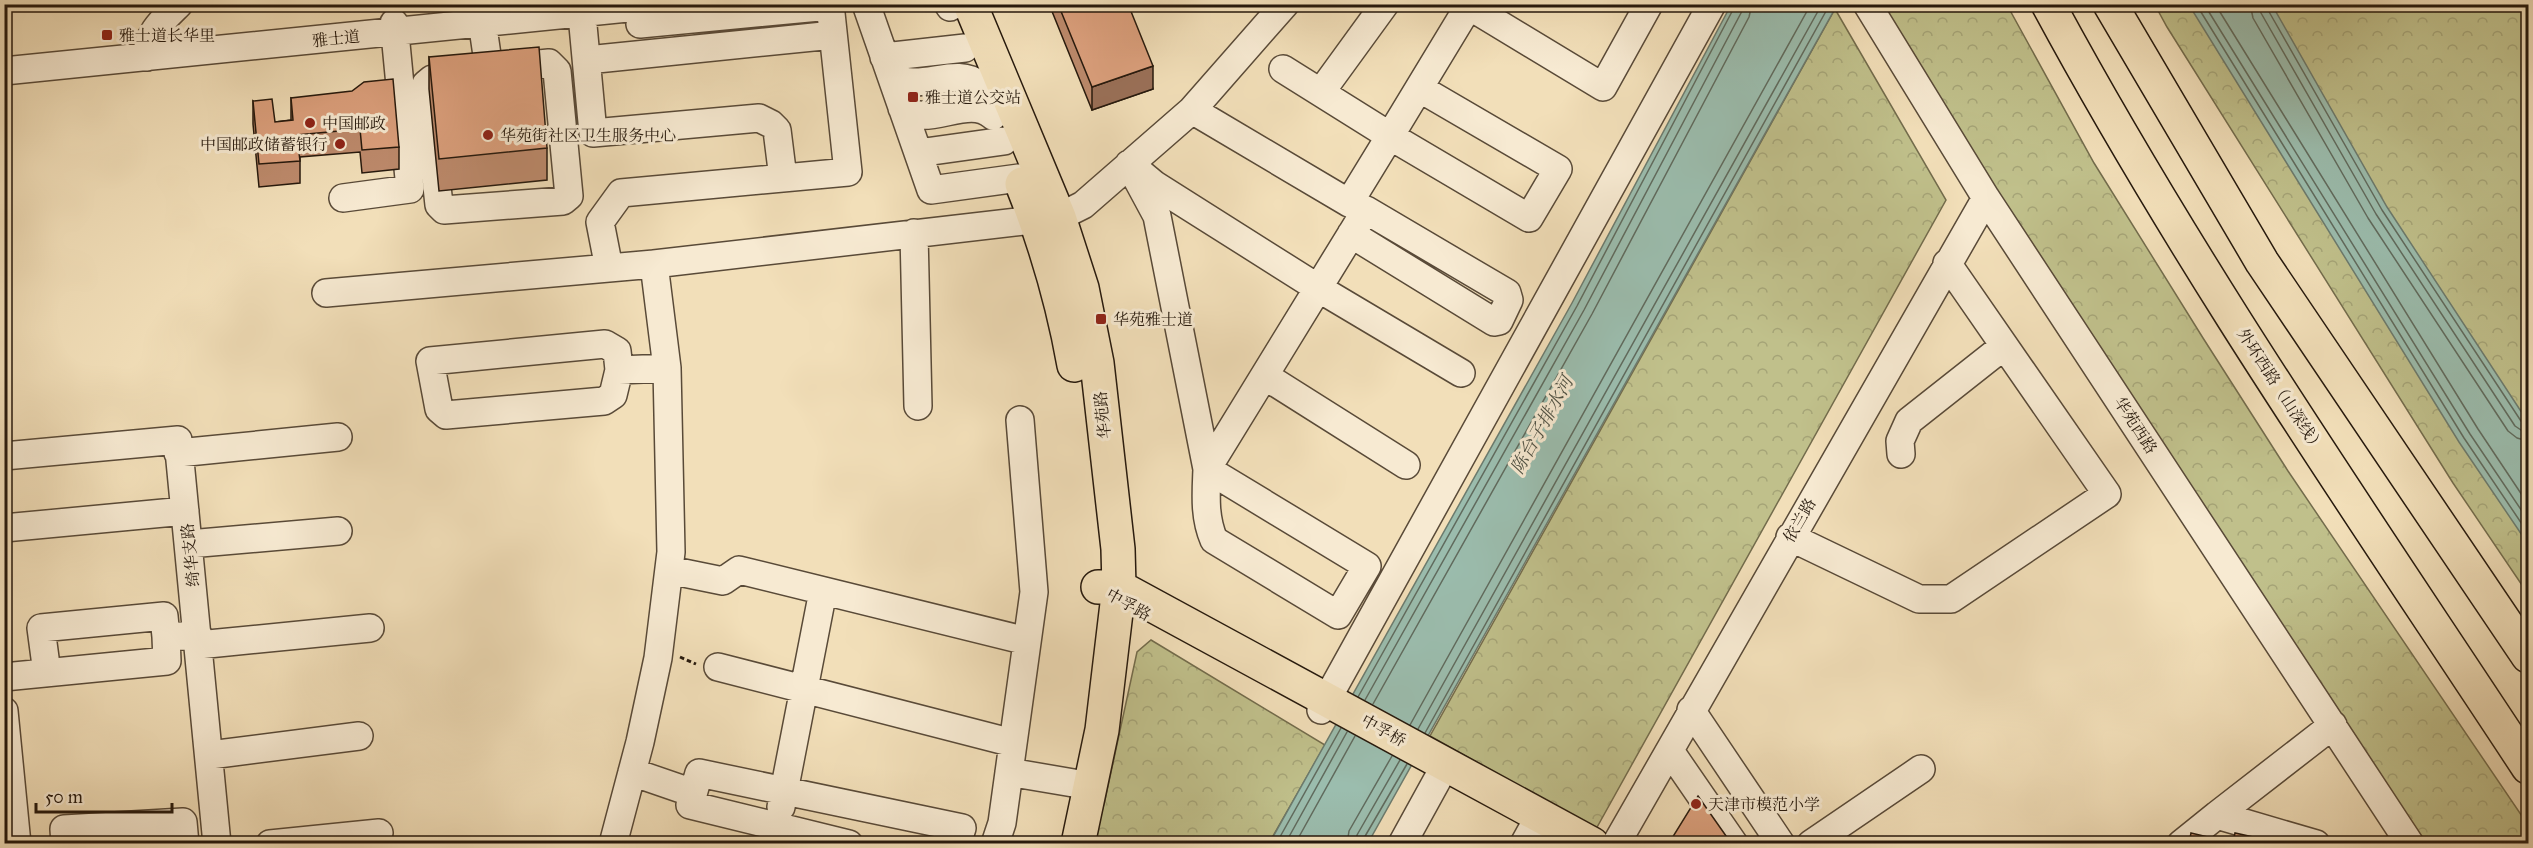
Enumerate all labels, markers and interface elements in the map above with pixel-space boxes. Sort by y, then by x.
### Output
place label: 雅士道长华里 [119,26,215,45]
street label: 雅士道 [311,27,361,50]
marker: 雅士道长华里 [100,28,114,42]
place label: 雅士道公交站 [925,88,1021,107]
marker: 雅士道公交站 [906,90,920,104]
place label: 中国邮政 [322,114,386,133]
marker: 中国邮政 [303,116,317,130]
place label: 华苑街社区卫生服务中心 [500,126,676,145]
marker: 华苑街社区卫生服务中心 [481,128,495,142]
place label: 中国邮政储蓄银行 [200,135,328,154]
marker: 中国邮政储蓄银行 [333,137,347,151]
place label: 华苑雅士道 [1113,310,1193,329]
marker: 华苑雅士道 [1094,312,1108,326]
street label: 外环西路（山深线） [2233,325,2328,456]
water label: 陈台子排水河 [1506,370,1579,478]
street label: 华苑路 [1091,390,1114,440]
street label: 华苑西路 [2110,393,2161,457]
street label: 依兰路 [1779,495,1820,546]
street label: 绮华支路 [178,522,203,588]
street label: 中孚路 [1103,584,1154,624]
street label: 中孚桥 [1358,710,1409,750]
scale bar [36,776,172,814]
text: 50 m [45,786,83,808]
place label: 天津市模范小学 [1708,795,1820,814]
marker: 天津市模范小学 [1689,797,1703,811]

